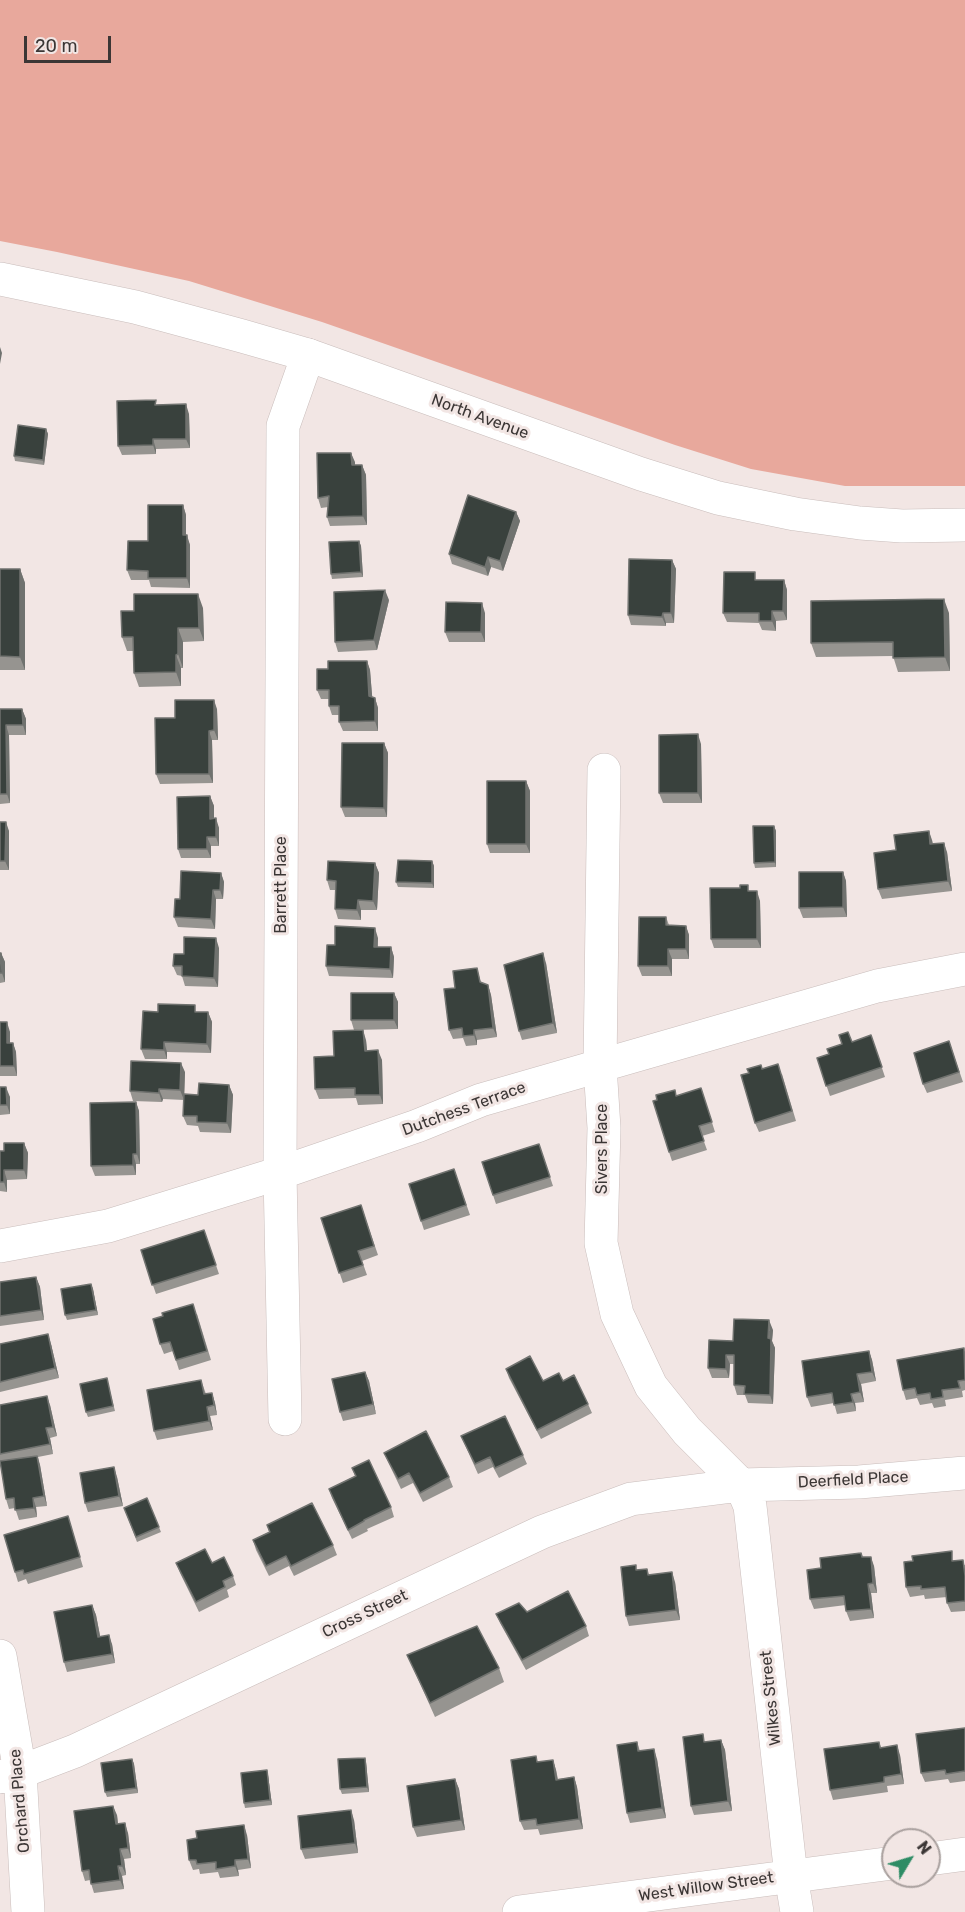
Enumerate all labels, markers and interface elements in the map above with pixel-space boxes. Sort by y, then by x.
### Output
scale bar [27,24,114,62]
text: 20 m [35,35,77,57]
street label: North Avenue [429,390,531,444]
street label: Barrett Place [271,836,291,934]
street label: Dutchess Terrace [400,1078,528,1140]
street label: Sivers Place [592,1104,612,1194]
street label: Deerfield Place [797,1468,909,1492]
street label: Cross Street [319,1586,411,1642]
street label: Wilkes Street [756,1649,786,1747]
street label: Orchard Place [6,1748,34,1854]
north arrow [881,1828,941,1888]
text: N [913,1837,935,1858]
street label: West Willow Street [637,1868,775,1906]

